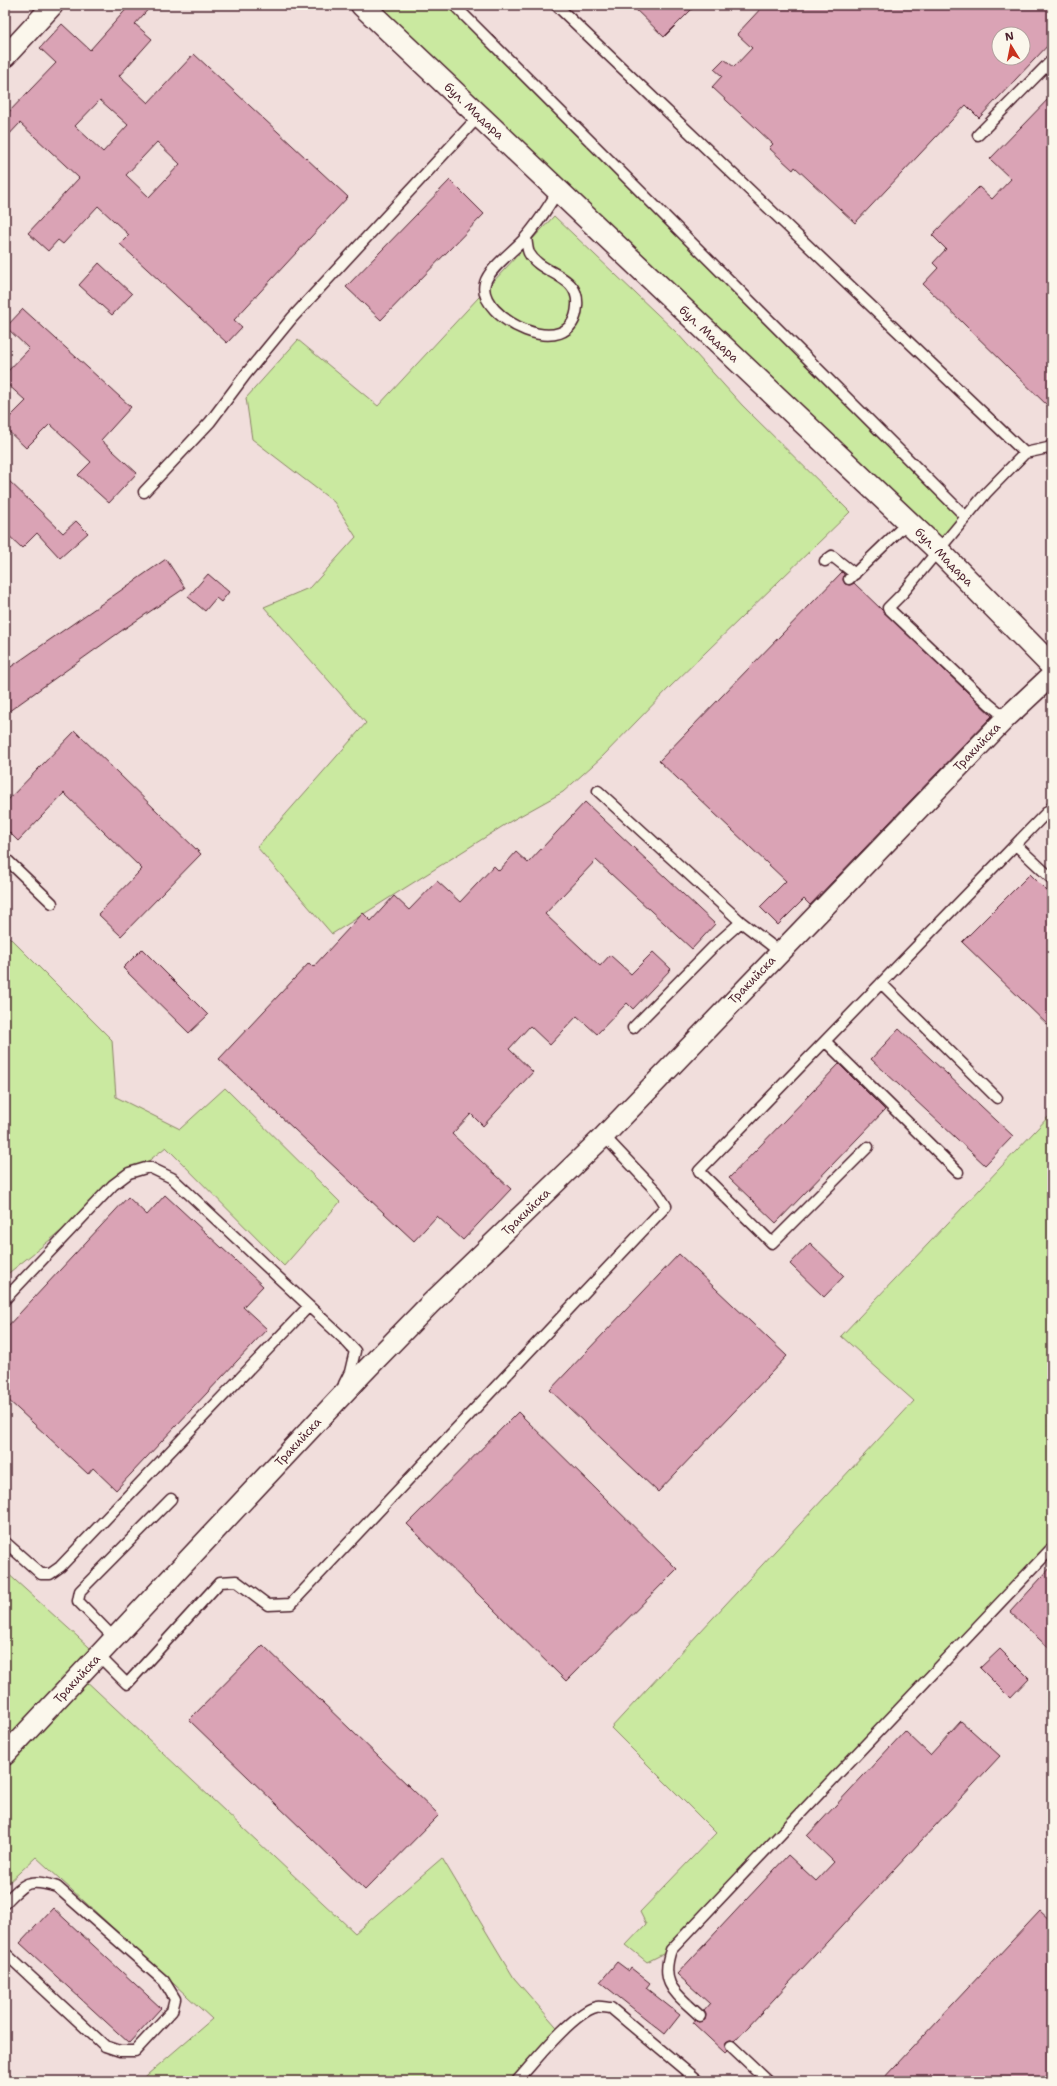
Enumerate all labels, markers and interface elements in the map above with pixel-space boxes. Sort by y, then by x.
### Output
north arrow [991,26,1031,66]
text: N [1004,28,1015,45]
street label: бул. Мадара [441,79,508,143]
street label: бул. Мадара [676,302,743,366]
street label: бул. Мадара [911,524,977,590]
street label: Тракийска [950,719,1005,775]
street label: Тракийска [725,952,780,1008]
street label: Тракийска [498,1184,554,1239]
street label: Тракийска [271,1414,325,1470]
street label: Тракийска [50,1651,104,1707]

